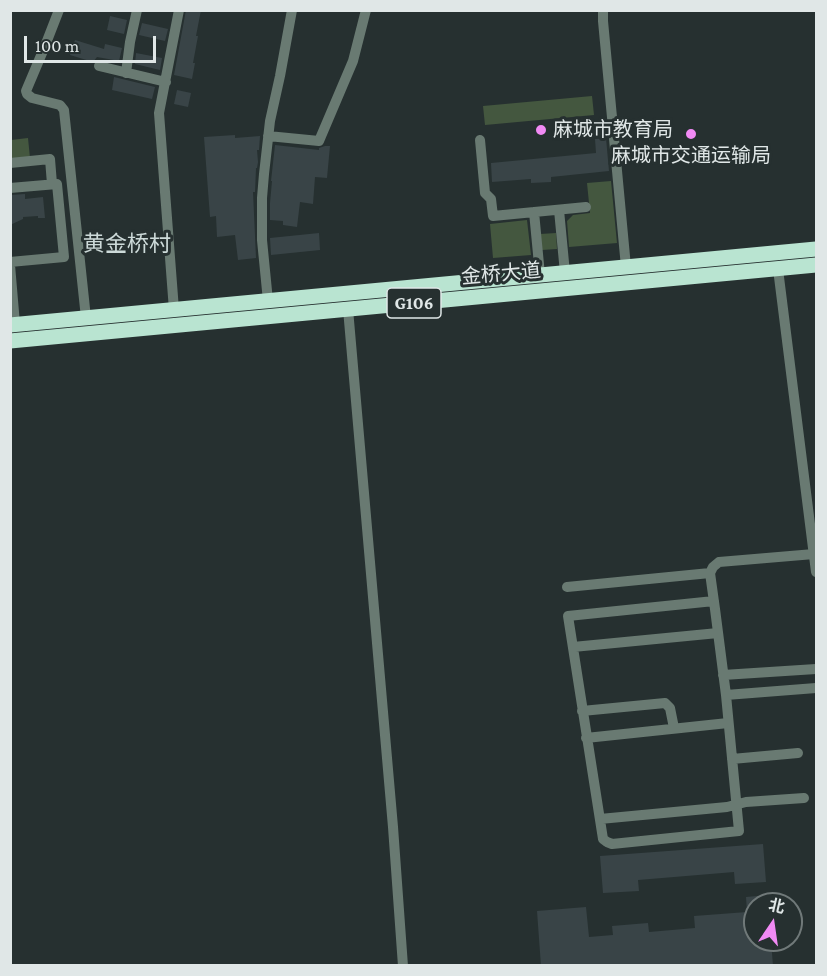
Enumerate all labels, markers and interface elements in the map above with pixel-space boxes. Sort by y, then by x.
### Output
scale bar [27,24,159,62]
text: 100 m [35,36,79,56]
place label: 麻城市教育局 [553,118,673,142]
marker: 麻城市教育局 [534,123,548,137]
marker: 麻城市交通运输局 [684,127,698,141]
place label: 麻城市交通运输局 [611,144,771,168]
district label: 黄金桥村 [83,231,171,257]
street label: 金桥大道 [460,259,542,289]
road number: G106 [387,288,441,318]
north arrow [743,892,803,952]
text: 北 [767,896,786,916]

